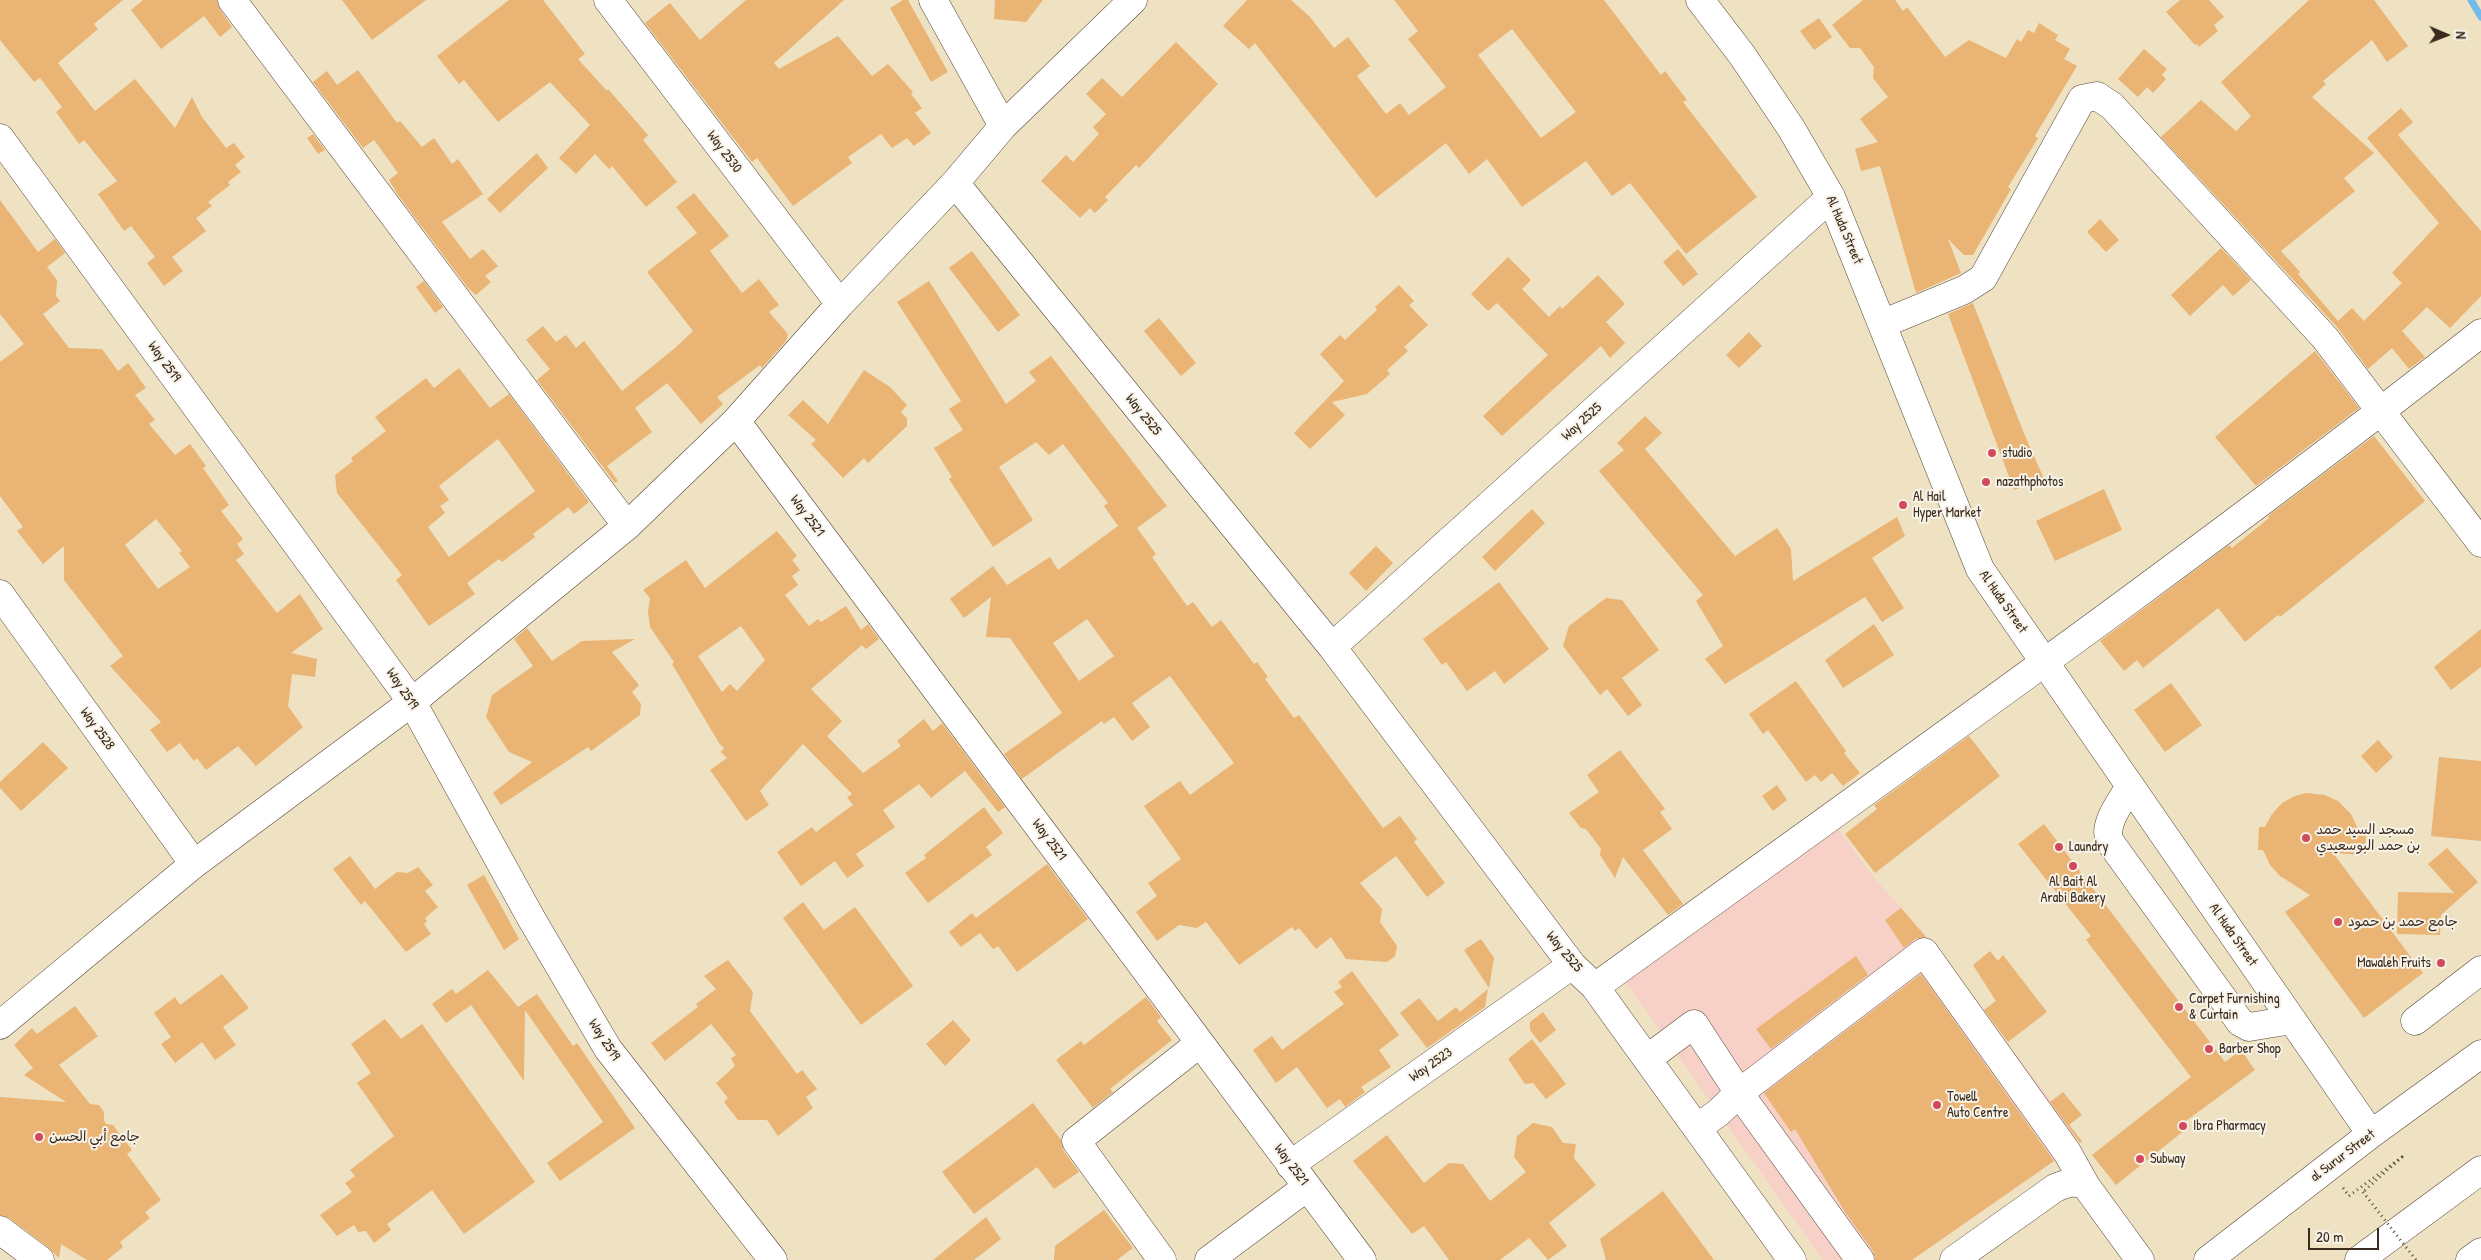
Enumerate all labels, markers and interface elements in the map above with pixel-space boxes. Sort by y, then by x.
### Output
north arrow [2421,10,2471,60]
text: N [2452,31,2471,39]
street label: Way 2530 [703,128,745,176]
street label: Al Huda Street [1822,193,1866,267]
street label: Way 2519 [144,338,184,386]
street label: Way 2525 [1121,391,1165,439]
street label: Way 2525 [1558,400,1606,444]
place label: studio [2002,445,2032,461]
marker: studio [1986,447,1998,459]
place label: nazathphotos [1996,474,2063,490]
marker: nazathphotos [1980,476,1992,488]
place label: Al Hail Hyper Market [1913,489,1981,522]
street label: Way 2521 [786,492,828,540]
marker: Al Hail Hyper Market [1897,499,1909,511]
street label: Al Huda Street [1975,567,2031,637]
street label: Way 2519 [382,665,422,713]
street label: Way 2528 [76,705,118,753]
street label: Way 2521 [1028,816,1070,864]
place label: مسجد السيد حمد بن حمد البوسعيدي [2316,822,2420,854]
marker: مسجد السيد حمد بن حمد البوسعيدي [2300,832,2312,844]
place label: Laundry [2069,839,2108,855]
marker: Laundry [2053,841,2065,853]
marker: Al Bait Al Arabi Bakery [2067,860,2079,872]
place label: Al Bait Al Arabi Bakery [2040,874,2106,906]
street label: Al Huda Street [2205,900,2261,970]
place label: جامع حمد بن حمود [2348,914,2458,930]
marker: جامع حمد بن حمود [2332,916,2344,928]
street label: Way 2525 [1542,928,1586,976]
place label: Mawaleh Fruits [2357,955,2431,971]
marker: Mawaleh Fruits [2435,957,2447,969]
place label: Carpet Furnishing & Curtain [2189,991,2280,1024]
marker: Carpet Furnishing & Curtain [2173,1001,2185,1013]
street label: Way 2519 [584,1016,624,1064]
place label: Barber Shop [2219,1041,2281,1057]
marker: Barber Shop [2203,1043,2215,1055]
street label: Way 2523 [1406,1044,1456,1086]
place label: Towell Auto Centre [1947,1089,2008,1122]
marker: Towell Auto Centre [1931,1099,1943,1111]
place label: Ibra Pharmacy [2193,1118,2266,1134]
marker: Ibra Pharmacy [2177,1120,2189,1132]
street label: al Surur Street [2307,1126,2379,1186]
place label: جامع أبي الحسن [49,1129,140,1145]
marker: جامع أبي الحسن [33,1131,45,1143]
street label: Way 2521 [1270,1141,1312,1189]
place label: Subway [2150,1151,2186,1167]
marker: Subway [2134,1153,2146,1165]
scale bar [2311,1218,2382,1250]
text: 20 m [2316,1226,2343,1247]

